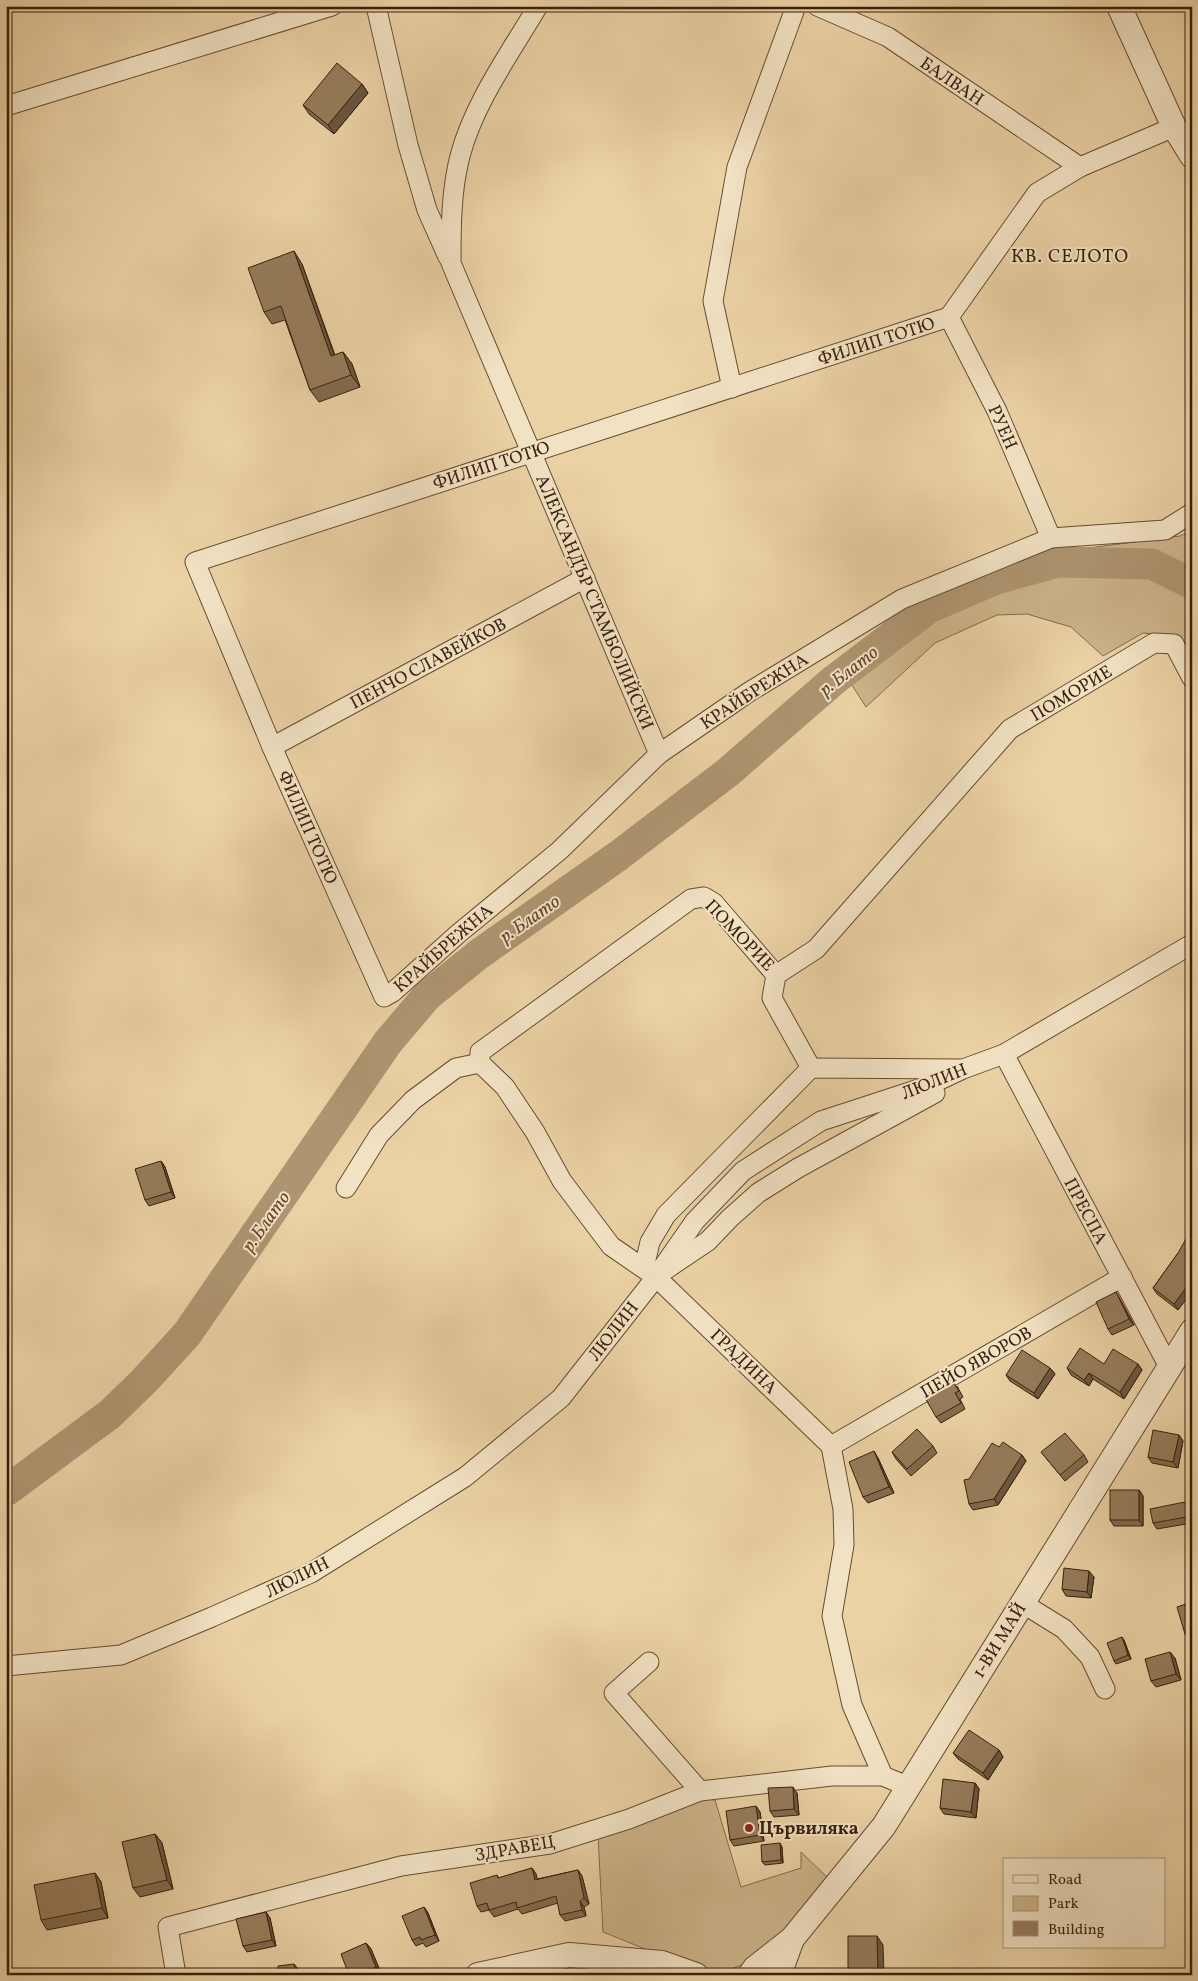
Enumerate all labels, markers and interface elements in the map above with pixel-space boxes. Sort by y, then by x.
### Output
street label: БАЛВАН [914,52,988,113]
district label: КВ. СЕЛОТО [1011,244,1129,270]
street label: ФИЛИП ТОТЮ [815,312,938,373]
street label: РУЕН [981,401,1023,454]
street label: ФИЛИП ТОТЮ [430,436,553,497]
street label: АЛЕКСАНДЪР СТАМБОЛИЙСКИ [528,471,659,734]
street label: ПЕНЧО СЛАВЕЙКОВ [346,612,511,716]
water label: р. Блато [814,640,884,703]
street label: КРАЙБРЕЖНА [696,648,814,737]
street label: ПОМОРИЕ [1026,660,1117,729]
street label: ФИЛИП ТОТЮ [270,767,343,888]
water label: р. Блато [495,889,566,950]
street label: ПОМОРИЕ [698,895,780,978]
street label: КРАЙБРЕЖНА [389,899,499,999]
street label: ЛЮЛИН [898,1058,971,1107]
street label: ПРЕСПА [1057,1174,1113,1250]
water label: р. Блато [236,1186,297,1258]
street label: ЛЮЛИН [583,1297,645,1367]
street label: ПЕЙО ЯВОРОВ [916,1321,1037,1405]
street label: ГРАДИНА [704,1324,782,1401]
street label: ЛЮЛИН [261,1551,334,1605]
street label: 1-ВИ МАЙ [967,1598,1033,1683]
place label: Цървиляка [759,1817,859,1842]
marker: Цървиляка [743,1822,755,1834]
street label: ЗДРАВЕЦ [473,1830,557,1869]
legend [1003,1858,1166,1948]
text: Road [1048,1870,1082,1891]
text: Park [1048,1894,1079,1915]
text: Building [1048,1920,1105,1941]

